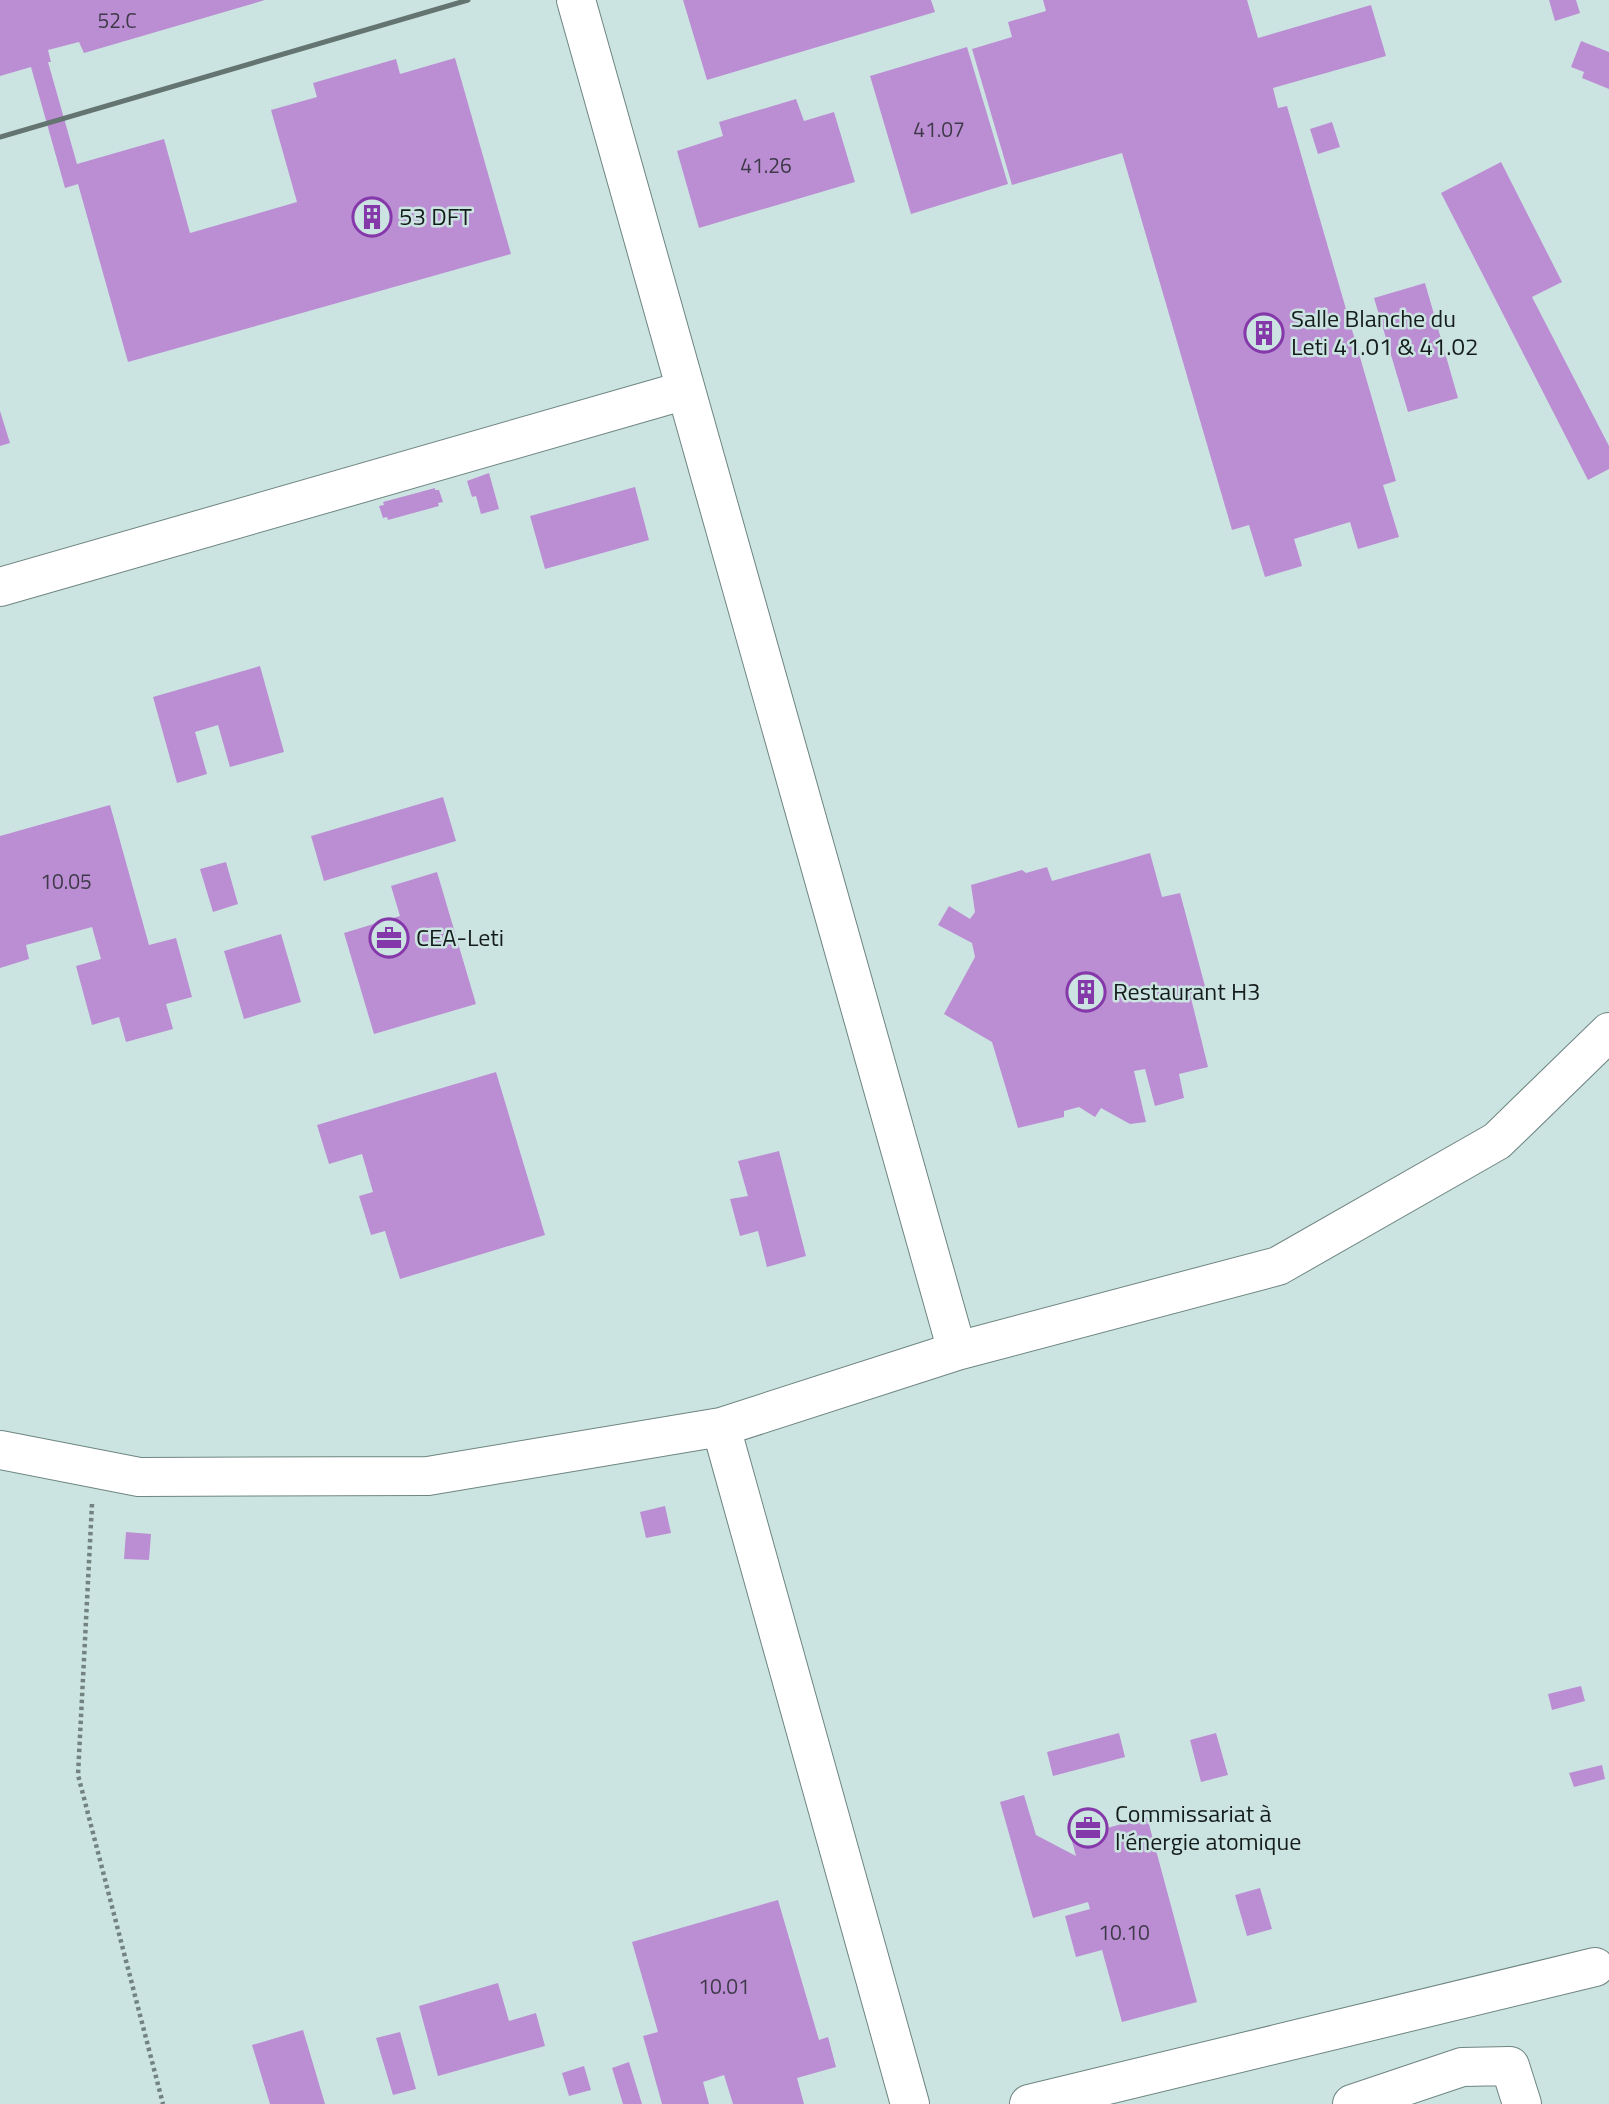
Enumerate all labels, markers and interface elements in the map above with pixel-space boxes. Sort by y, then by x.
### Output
house number: 52.C [97,4,137,36]
house number: 41.07 [913,113,965,145]
house number: 41.26 [740,149,792,181]
building icon: 53 DFT [351,196,393,238]
place label: 53 DFT [399,198,472,234]
place label: Salle Blanche du Leti 41.01 & 41.02 [1291,300,1478,364]
building icon: Salle Blanche du Leti 41.01 & 41.02 [1243,312,1285,354]
house number: 10.05 [40,865,92,897]
office icon: CEA-Leti [368,917,410,959]
place label: CEA-Leti [416,919,504,955]
building icon: Restaurant H3 [1065,971,1107,1013]
place label: Restaurant H3 [1113,973,1261,1009]
place label: Commissariat à l'énergie atomique [1115,1795,1301,1859]
office icon: Commissariat à l'énergie atomique [1067,1807,1109,1849]
house number: 10.10 [1098,1916,1150,1948]
house number: 10.01 [698,1970,750,2002]

